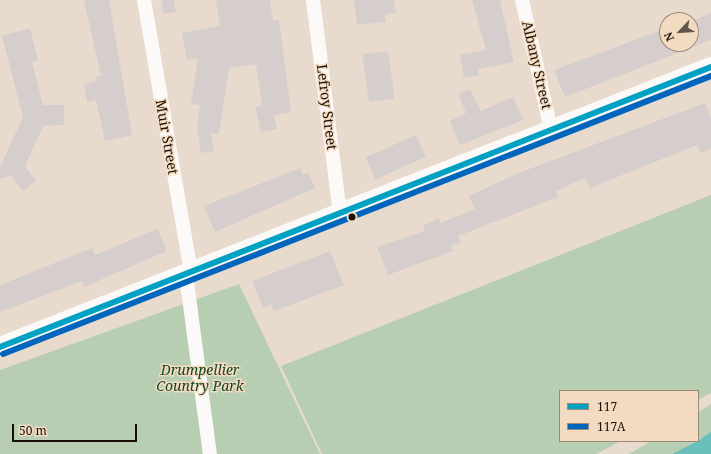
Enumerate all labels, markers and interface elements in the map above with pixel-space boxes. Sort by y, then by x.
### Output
north arrow [659,12,699,52]
street label: Albany Street [519,19,555,111]
text: N [660,30,677,44]
street label: Lefroy Street [313,63,341,151]
street label: Muir Street [152,98,182,176]
unlabelled marker [347,212,357,222]
park label: Drumpellier Country Park [156,362,244,394]
legend [559,390,699,442]
text: 117 [597,398,617,415]
scale bar [14,416,139,442]
text: 117A [597,418,626,435]
text: 50 m [19,422,47,439]

